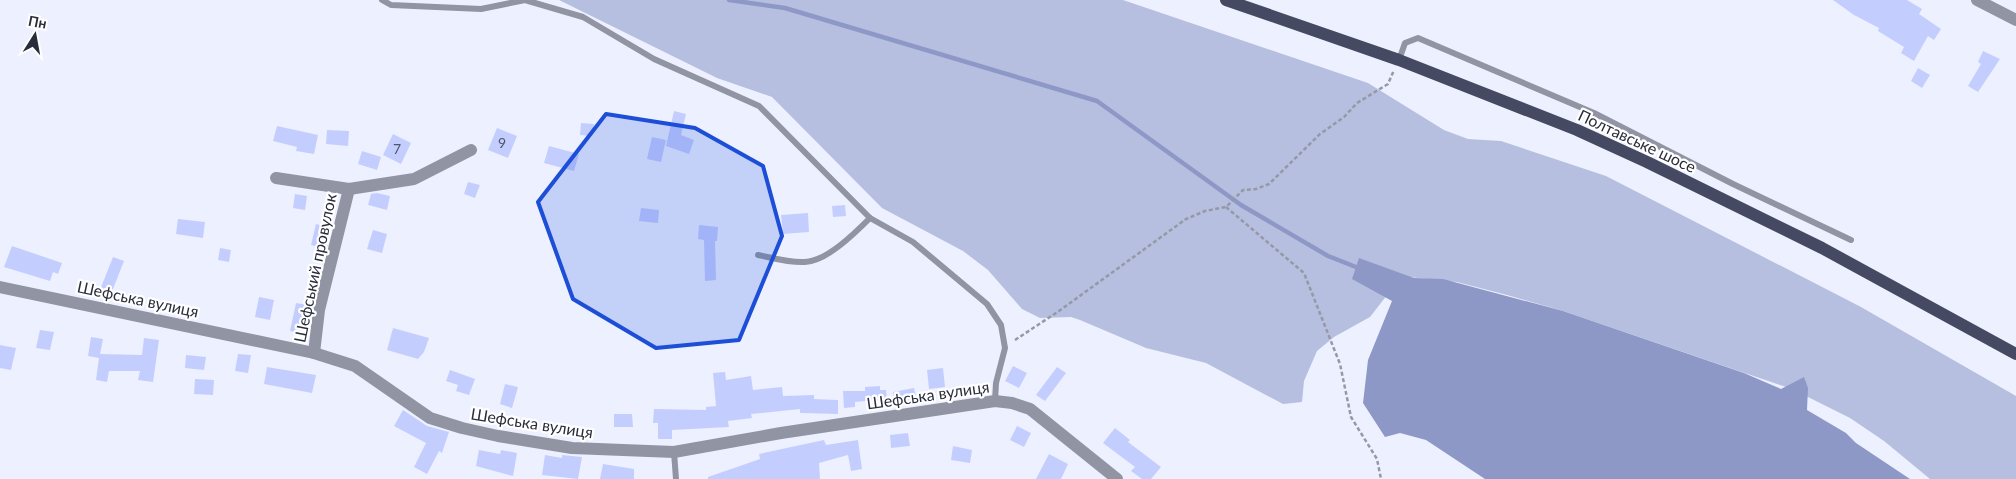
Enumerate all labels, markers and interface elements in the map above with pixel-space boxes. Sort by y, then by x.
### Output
north arrow [10,10,60,60]
text: Пн [27,12,48,32]
street label: Полтавське шосе [1575,105,1699,176]
house number: 9 [498,134,506,151]
house number: 7 [393,140,401,157]
street label: Шефський провулок [289,191,340,344]
street label: Шефська вулиця [76,276,201,321]
street label: Шефська вулиця [865,376,991,413]
street label: Шефська вулиця [470,403,595,442]

